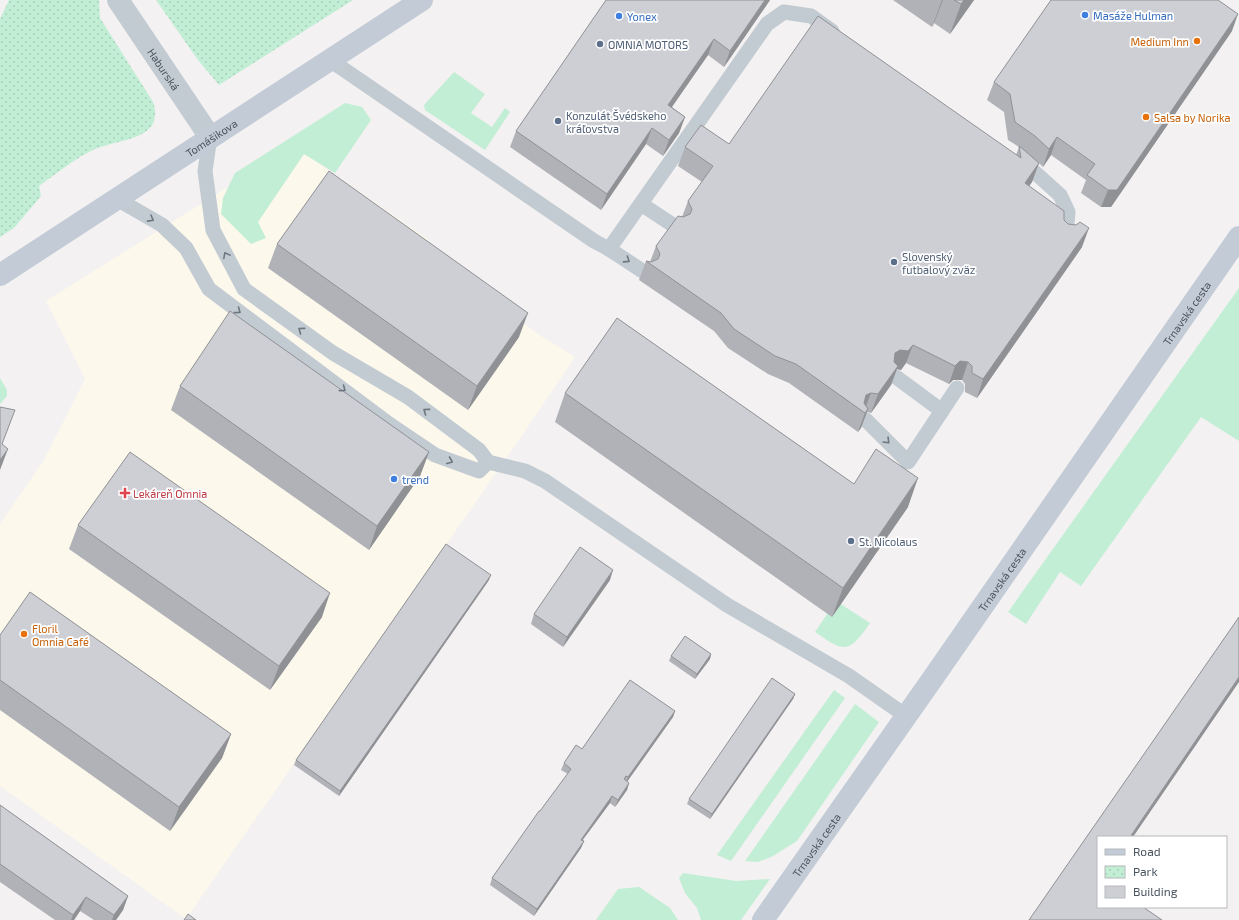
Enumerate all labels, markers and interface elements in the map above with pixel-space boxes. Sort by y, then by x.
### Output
place label: Masáže Hulman [1093,9,1173,22]
place label: Yonex [627,10,657,23]
marker: Masáže Hulman [1080,10,1090,20]
marker: Yonex [614,11,624,21]
place label: Medium Inn [1130,35,1189,48]
marker: Medium Inn [1192,36,1202,46]
place label: OMNIA MOTORS [608,38,688,51]
marker: OMNIA MOTORS [595,39,605,49]
street label: Haburská [146,46,183,92]
place label: Konzulát Švédskeho kráľovstva [566,109,666,135]
place label: Salsa by Norika [1154,111,1231,124]
marker: Salsa by Norika [1141,112,1151,122]
street label: Tomášikova [183,116,239,159]
marker: Konzulát Švédskeho kráľovstva [553,116,563,126]
one-way arrow [147,214,154,221]
place label: Slovenský futbalový zväz [902,250,976,276]
one-way arrow [223,251,231,259]
one-way arrow [623,255,630,263]
marker: Slovenský futbalový zväz [889,257,899,267]
street label: Trnavská cesta [1160,279,1213,347]
one-way arrow [234,306,241,313]
one-way arrow [299,328,306,335]
one-way arrow [338,384,345,391]
one-way arrow [423,408,430,416]
one-way arrow [882,436,890,444]
one-way arrow [447,457,454,465]
place label: trend [402,473,429,486]
marker: trend [389,474,399,484]
place label: Lekáreň Omnia [133,487,207,500]
marker: Lekáreň Omnia [120,488,130,498]
place label: St. Nicolaus [859,535,918,548]
marker: St. Nicolaus [846,536,856,546]
street label: Trnavská cesta [975,545,1028,614]
place label: Floril Omnia Café [32,622,89,648]
marker: Floril Omnia Café [19,629,29,639]
street label: Trnavská cesta [789,810,843,879]
legend [1097,836,1227,908]
text: Road [1133,844,1161,858]
text: Park [1133,864,1158,878]
text: Building [1133,884,1178,898]

